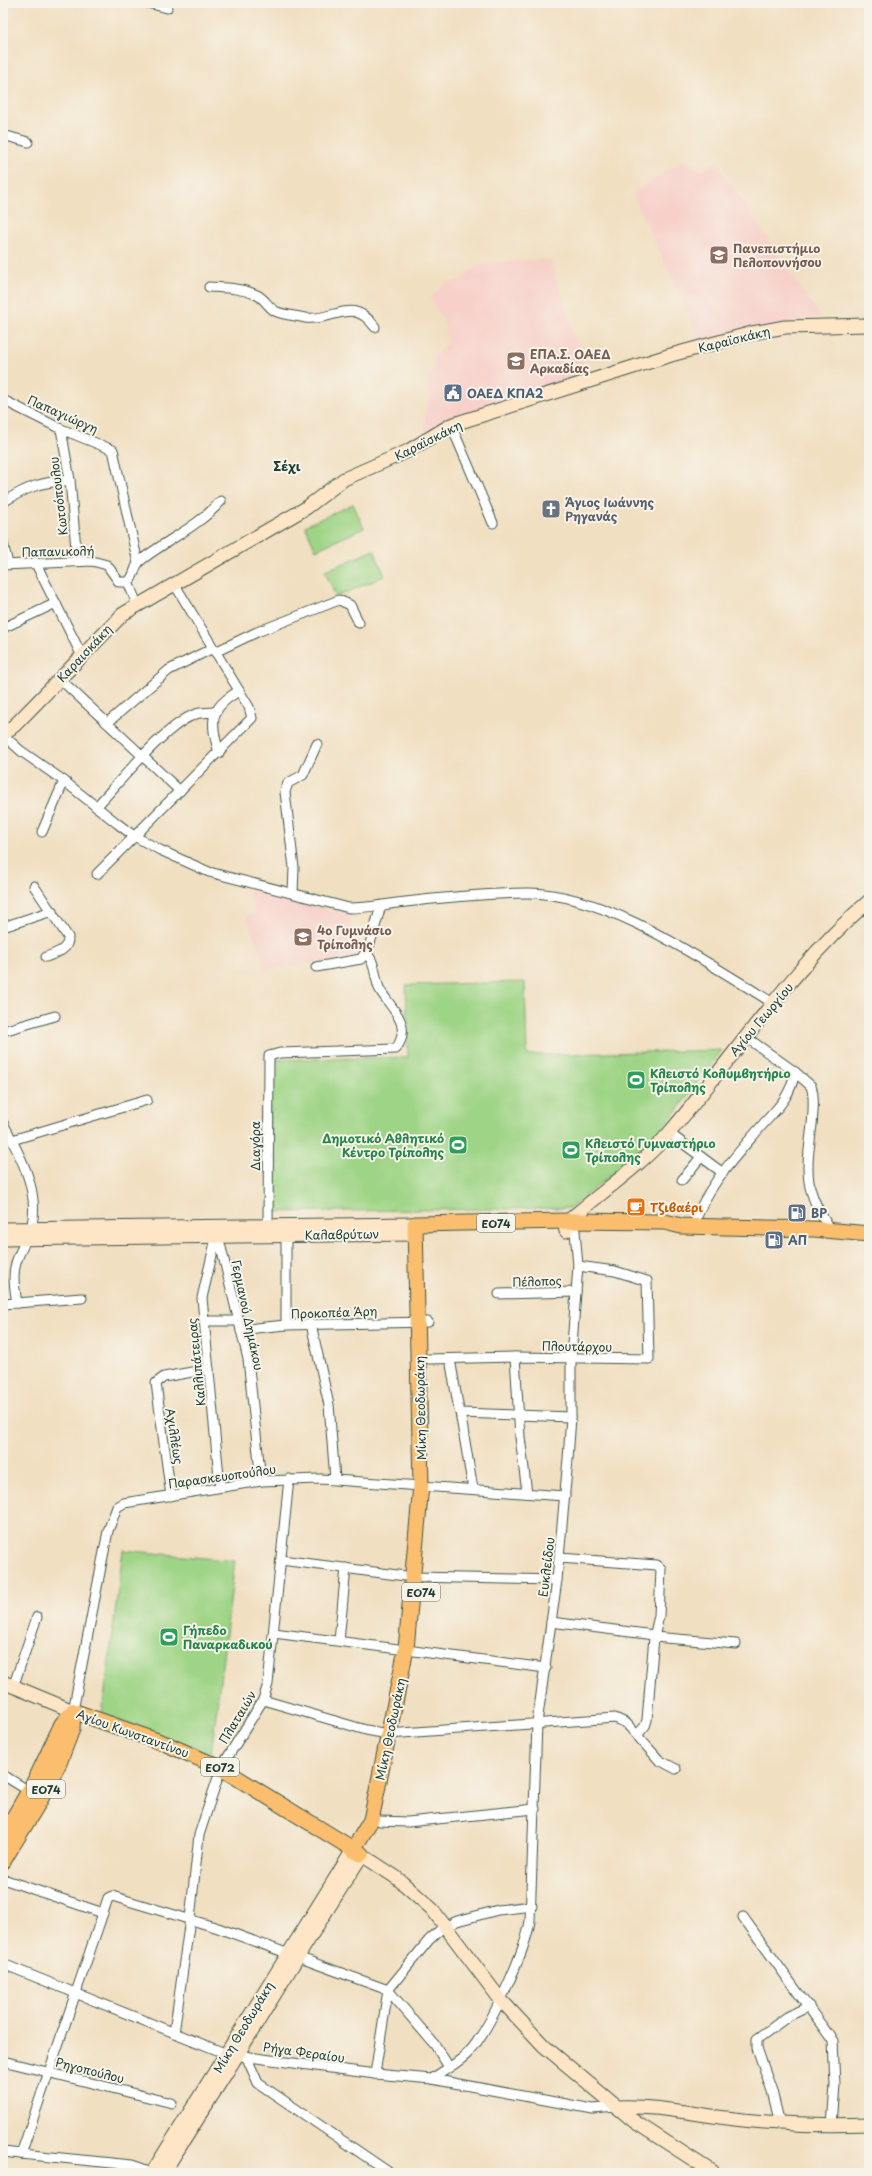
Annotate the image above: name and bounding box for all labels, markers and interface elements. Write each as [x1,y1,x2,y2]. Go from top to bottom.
place label: Πανεπιστήμιο Πελοποννήσου [733,239,822,271]
school or university icon: Πανεπιστήμιο Πελοποννήσου [708,244,730,266]
street label: Καραϊσκάκη [696,321,772,357]
place label: ΕΠΑ.Σ. ΟΑΕΔ Αρκαδίας [530,345,611,377]
school or university icon: ΕΠΑ.Σ. ΟΑΕΔ Αρκαδίας [505,350,527,372]
public building icon: ΟΑΕΔ ΚΠΑ2 [442,382,464,404]
place label: ΟΑΕΔ ΚΠΑ2 [467,384,544,402]
street label: Παπαγιώργη [25,390,101,438]
street label: Καραϊσκάκη [391,415,465,465]
street label: Κωτσόπουλου [44,455,72,536]
district label: Σέχι [273,456,301,475]
place label: Άγιος Ιωάννης Ρηγανάς [565,493,654,525]
church icon: Άγιος Ιωάννης Ρηγανάς [540,498,562,520]
street label: Παπανικολή [21,541,95,561]
street label: Καραισκάκη [52,620,116,686]
place label: 4ο Γυμνάσιο Τρίπολης [317,921,391,953]
school or university icon: 4ο Γυμνάσιο Τρίπολης [292,926,314,948]
street label: Αγίου Γεωργίου [725,978,797,1059]
place label: Κλειστό Κολυμβητήριο Τρίπολης [650,1064,791,1096]
sports icon: Κλειστό Κολυμβητήριο Τρίπολης [625,1069,647,1091]
street label: Διαγόρα [246,1121,264,1171]
place label: Δημοτικό Αθλητικό Κέντρο Τρίπολης [322,1129,444,1161]
sports icon: Δημοτικό Αθλητικό Κέντρο Τρίπολης [447,1134,469,1156]
place label: Κλειστό Γυμναστήριο Τρίπολης [585,1134,716,1166]
sports icon: Κλειστό Γυμναστήριο Τρίπολης [560,1139,582,1161]
cafe icon: Τζιβαέρι [625,1196,647,1218]
place label: Τζιβαέρι [650,1198,703,1216]
fuel station icon: BP [786,1202,808,1224]
place label: BP [811,1204,827,1222]
road number: ΕΟ74 [477,1214,515,1232]
street label: Καλαβρύτων [305,1224,379,1244]
fuel station icon: ΑΠ [763,1229,785,1251]
place label: ΑΠ [788,1231,807,1249]
street label: Γερμανού Δημάκου [227,1258,269,1372]
street label: Πέλοπος [512,1271,562,1291]
street label: Προκοπέα Άρη [290,1301,378,1323]
street label: Καλλιπάτειρας [182,1317,210,1407]
street label: Πλουτάρχου [542,1336,613,1356]
street label: Μίκη Θεοδωράκη [410,1356,430,1460]
street label: Αχιλλέως [162,1406,188,1466]
street label: Παρασκευοπούλου [167,1460,277,1492]
street label: Ευκλείδου [533,1536,559,1598]
road number: ΕΟ74 [402,1583,440,1601]
place label: Γήπεδο Παναρκαδικού [183,1621,273,1653]
sports icon: Γήπεδο Παναρκαδικού [158,1626,180,1648]
street label: Μίκη Θεοδωράκη [370,1676,410,1782]
street label: Πλαταιών [214,1687,260,1747]
street label: Αγίου Κωνσταντίνου [74,1704,192,1762]
road number: ΕΟ72 [201,1758,239,1776]
road number: ΕΟ74 [27,1780,65,1798]
street label: Μίκη Θεοδωράκη [208,1978,278,2076]
street label: Ρήγα Φεραίου [262,2037,346,2067]
street label: Ρηγοπούλου [54,2053,127,2087]

